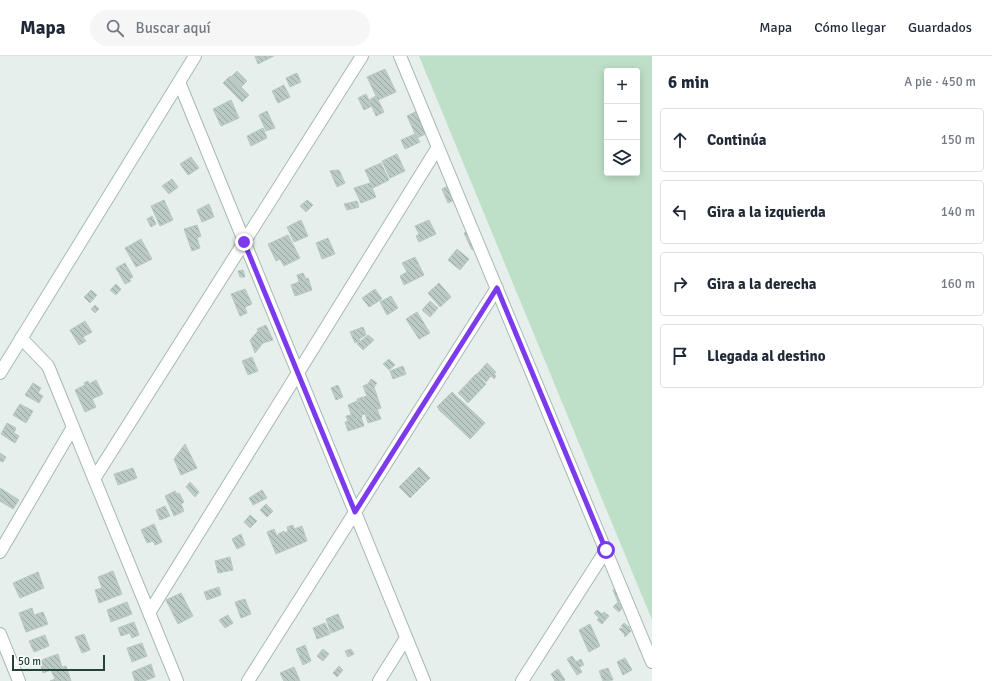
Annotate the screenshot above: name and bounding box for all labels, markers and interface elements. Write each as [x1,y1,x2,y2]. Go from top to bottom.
search box [90,10,370,46]
text: Mapa [20,16,66,40]
icon: search [104,17,126,39]
text: Buscar aquí [136,19,211,37]
text: Mapa [759,19,792,36]
text: Cómo llegar [814,19,886,36]
text: Guardados [908,19,972,36]
map controls [604,68,640,176]
button: + [604,68,640,104]
text: 6 min [668,72,709,93]
text: A pie · 450 m [904,74,976,90]
button: − [604,104,640,140]
icon: ahead [669,129,691,151]
text: Continúa [707,131,766,149]
text: 150 m [941,132,975,148]
button: layers [604,140,640,176]
icon: left [669,201,691,223]
text: Gira a la izquierda [707,203,826,221]
text: 140 m [941,204,975,220]
route end [235,233,253,251]
icon: right [669,273,691,295]
text: Gira a la derecha [707,275,817,293]
text: 160 m [941,276,975,292]
icon: arrive [669,345,691,367]
text: Llegada al destino [707,347,826,365]
route start [597,541,615,559]
scale bar [12,653,105,672]
text: 50 m [18,655,41,668]

